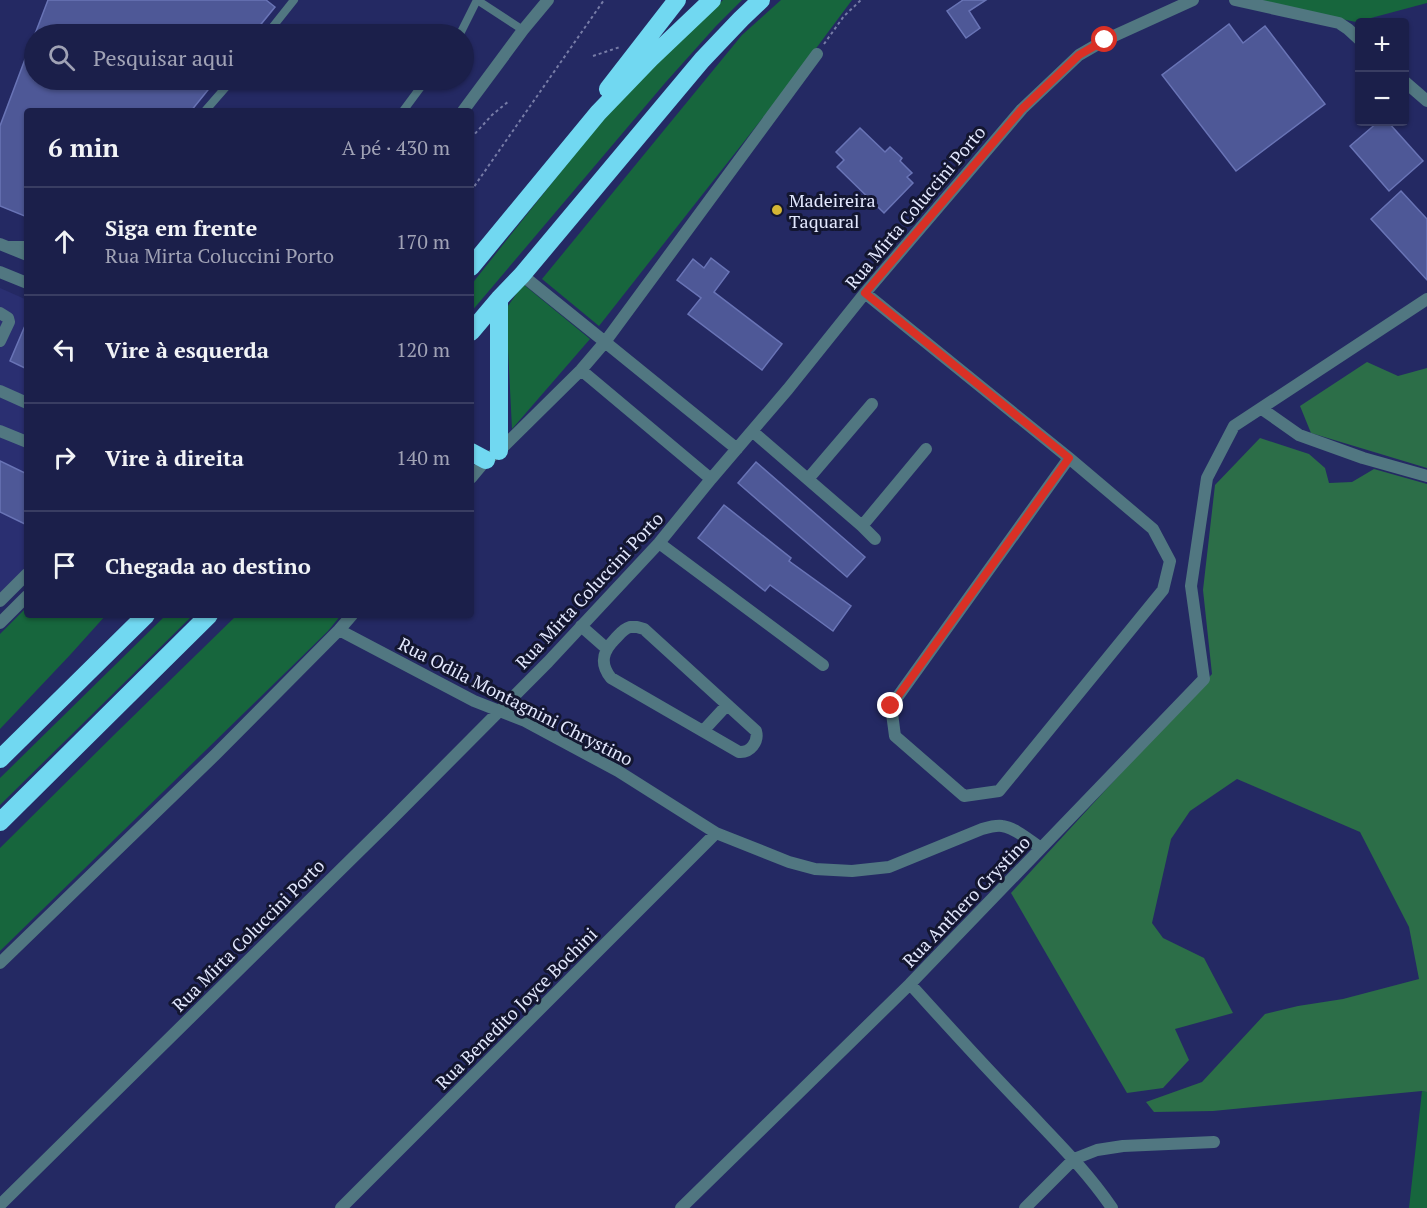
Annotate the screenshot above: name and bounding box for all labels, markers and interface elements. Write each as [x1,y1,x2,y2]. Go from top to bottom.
map controls [1355,18,1409,126]
button: + [1355,18,1409,72]
search box [24,24,474,90]
route start [1091,26,1117,52]
icon: search [45,41,78,74]
text: Pesquisar aqui [93,43,234,72]
button: − [1355,72,1409,126]
street label: Rua Mirta Coluccini Porto [840,120,991,294]
text: 6 min [48,130,119,164]
text: A pé · 430 m [342,134,450,161]
place label: Madeireira Taquaral [789,188,876,233]
marker: Madeireira Taquaral [770,203,784,217]
text: Siga em frente [105,213,257,242]
icon: ahead [48,225,81,258]
text: 170 m [396,228,450,255]
text: Rua Mirta Coluccini Porto [105,242,334,269]
icon: left [48,333,81,366]
text: Vire à esquerda [105,335,269,364]
text: 120 m [396,336,450,363]
icon: right [48,441,81,474]
text: Vire à direita [105,443,244,472]
text: 140 m [396,444,450,471]
street label: Rua Mirta Coluccini Porto [510,506,668,674]
icon: arrive [48,549,81,582]
text: Chegada ao destino [105,551,311,580]
street label: Rua Odila Montagnini Chrystino [395,631,637,771]
route end [877,692,903,718]
street label: Rua Anthero Crystino [897,830,1035,972]
street label: Rua Mirta Coluccini Porto [167,854,329,1016]
street label: Rua Benedito Joyce Bochini [430,922,602,1094]

